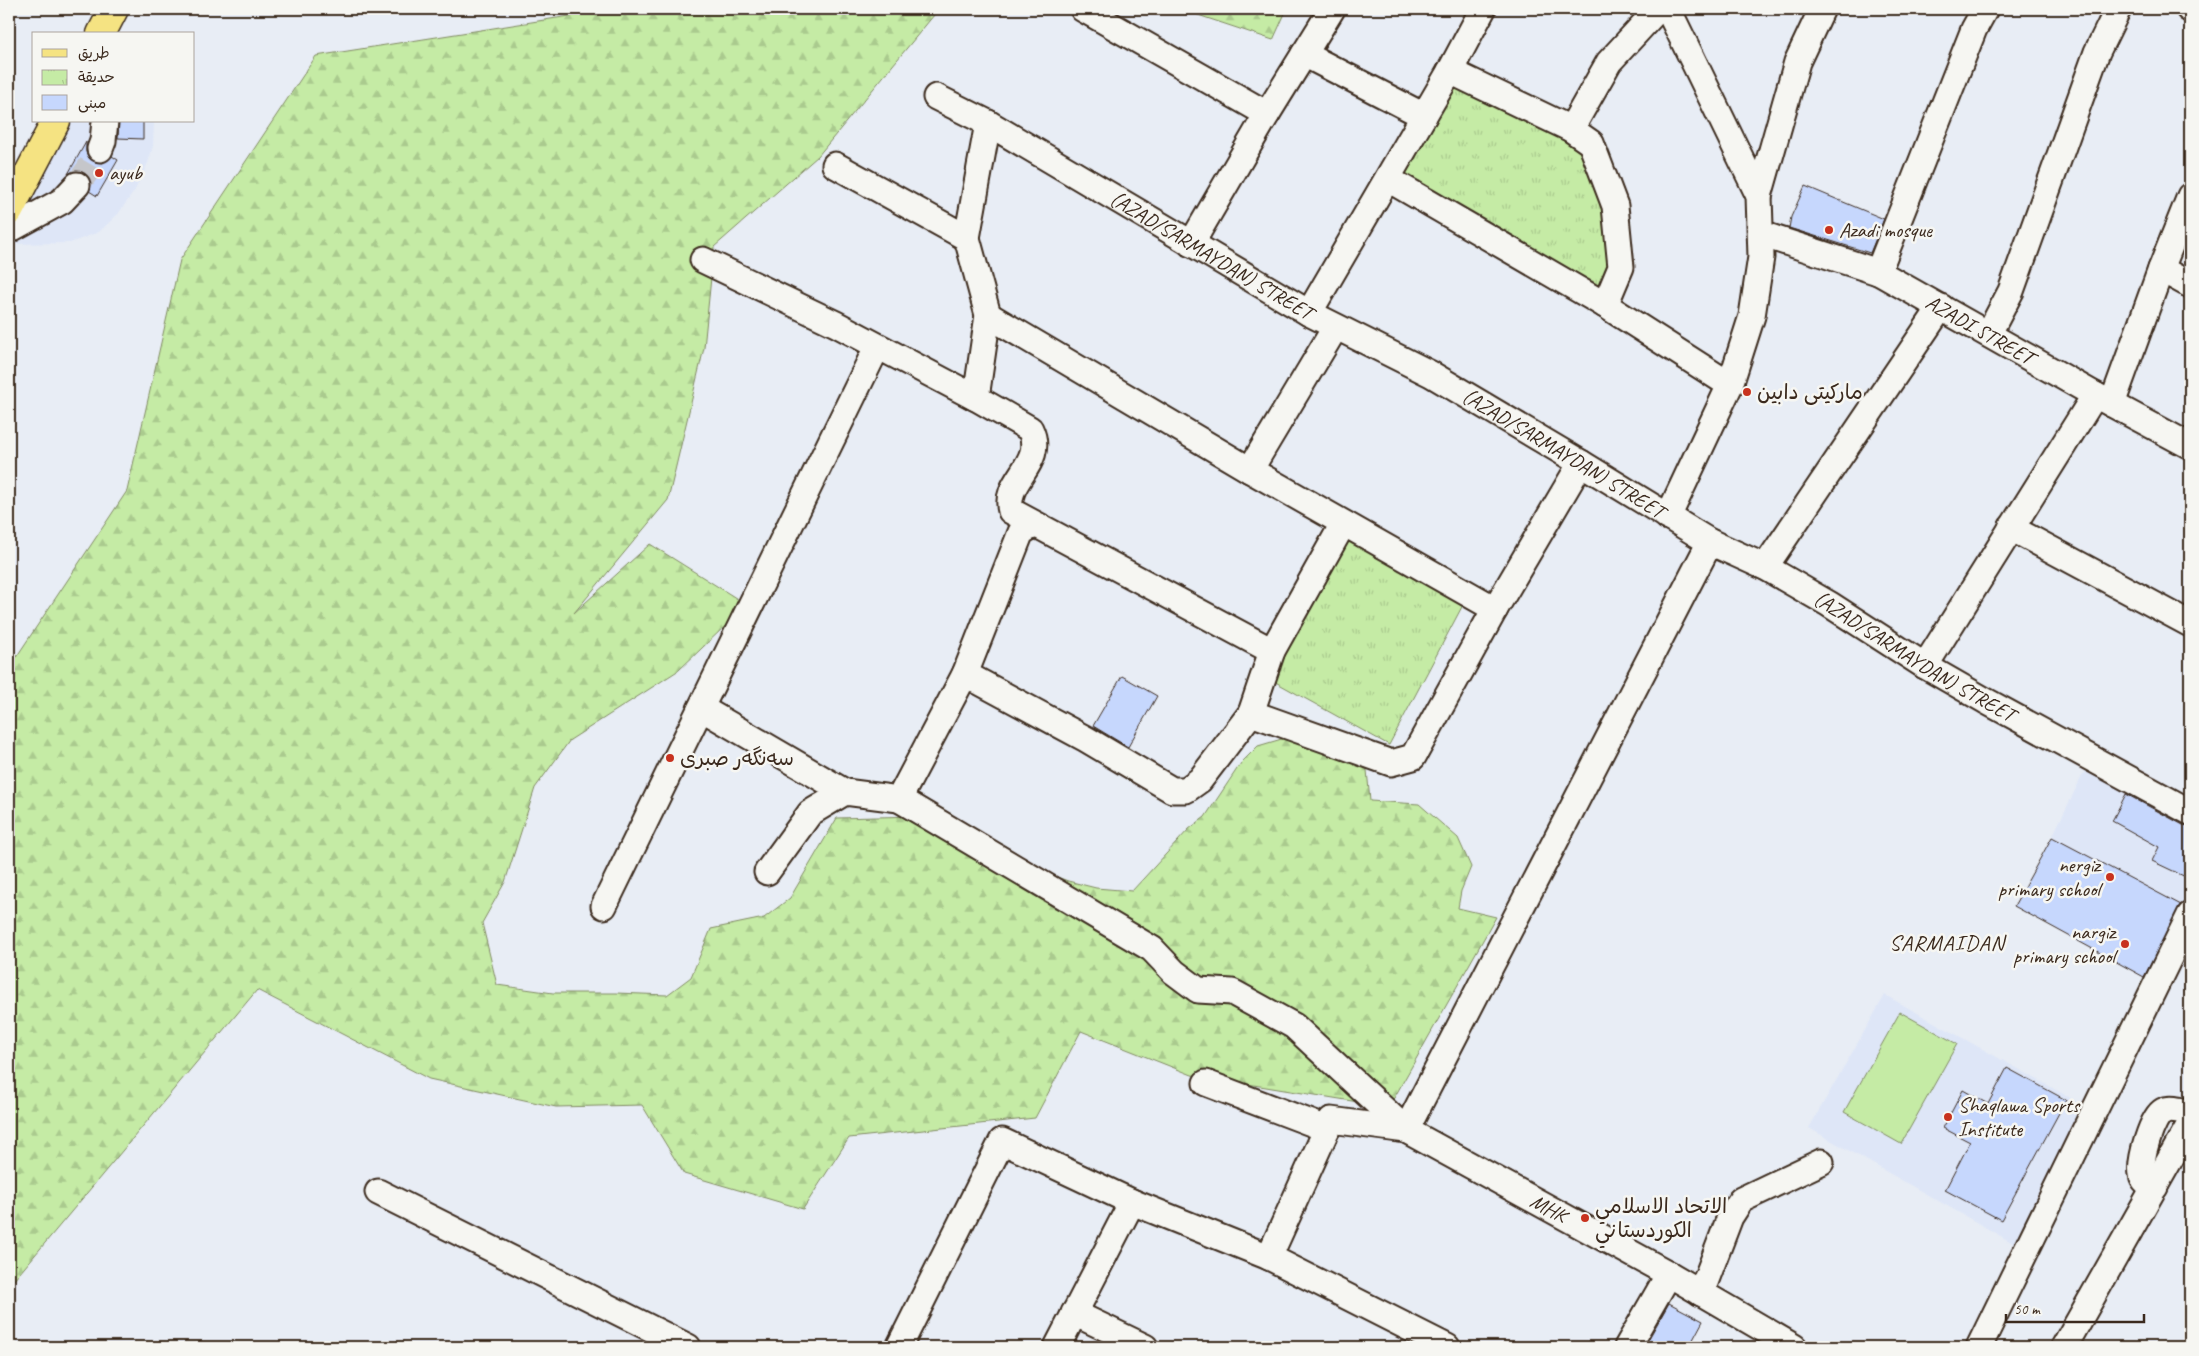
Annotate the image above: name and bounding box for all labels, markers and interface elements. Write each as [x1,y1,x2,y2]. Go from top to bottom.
legend [32,32,195,122]
text: طريق [78,44,110,63]
text: حديقة [78,68,115,87]
text: مبنى [78,94,106,113]
place label: ayub [109,160,144,186]
marker: ayub [93,167,105,179]
street label: (AZAD/SARMAYDAN) STREET [1106,185,1321,328]
place label: Azadi mosque [1839,217,1933,243]
marker: Azadi mosque [1823,224,1835,236]
street label: AZADI STREET [1921,289,2043,373]
place label: ماركيتى دابين [1757,379,1863,405]
street label: (AZAD/SARMAYDAN) STREET [1458,383,1673,526]
marker: ماركيتى دابين [1741,386,1753,398]
street label: (AZAD/SARMAYDAN) STREET [1809,585,2024,730]
place label: سەنگەر صبری [680,745,794,771]
marker: سەنگەر صبری [664,752,676,764]
place label: nergiz primary school [1998,852,2103,902]
marker: nergiz primary school [2104,871,2116,883]
place label: nargiz primary school [2013,919,2118,969]
district label: SARMAIDAN [1889,929,2008,957]
marker: nargiz primary school [2119,938,2131,950]
place label: Shaqlawa Sports Institute [1958,1092,2081,1142]
marker: Shaqlawa Sports Institute [1942,1111,1954,1123]
street label: MHK [1526,1188,1574,1230]
place label: الاتحاد الاسلامي الكوردستاني [1595,1193,1727,1249]
marker: الاتحاد الاسلامي الكوردستاني [1579,1212,1591,1224]
scale bar [2006,1291,2144,1323]
text: 50 m [2014,1300,2041,1319]

